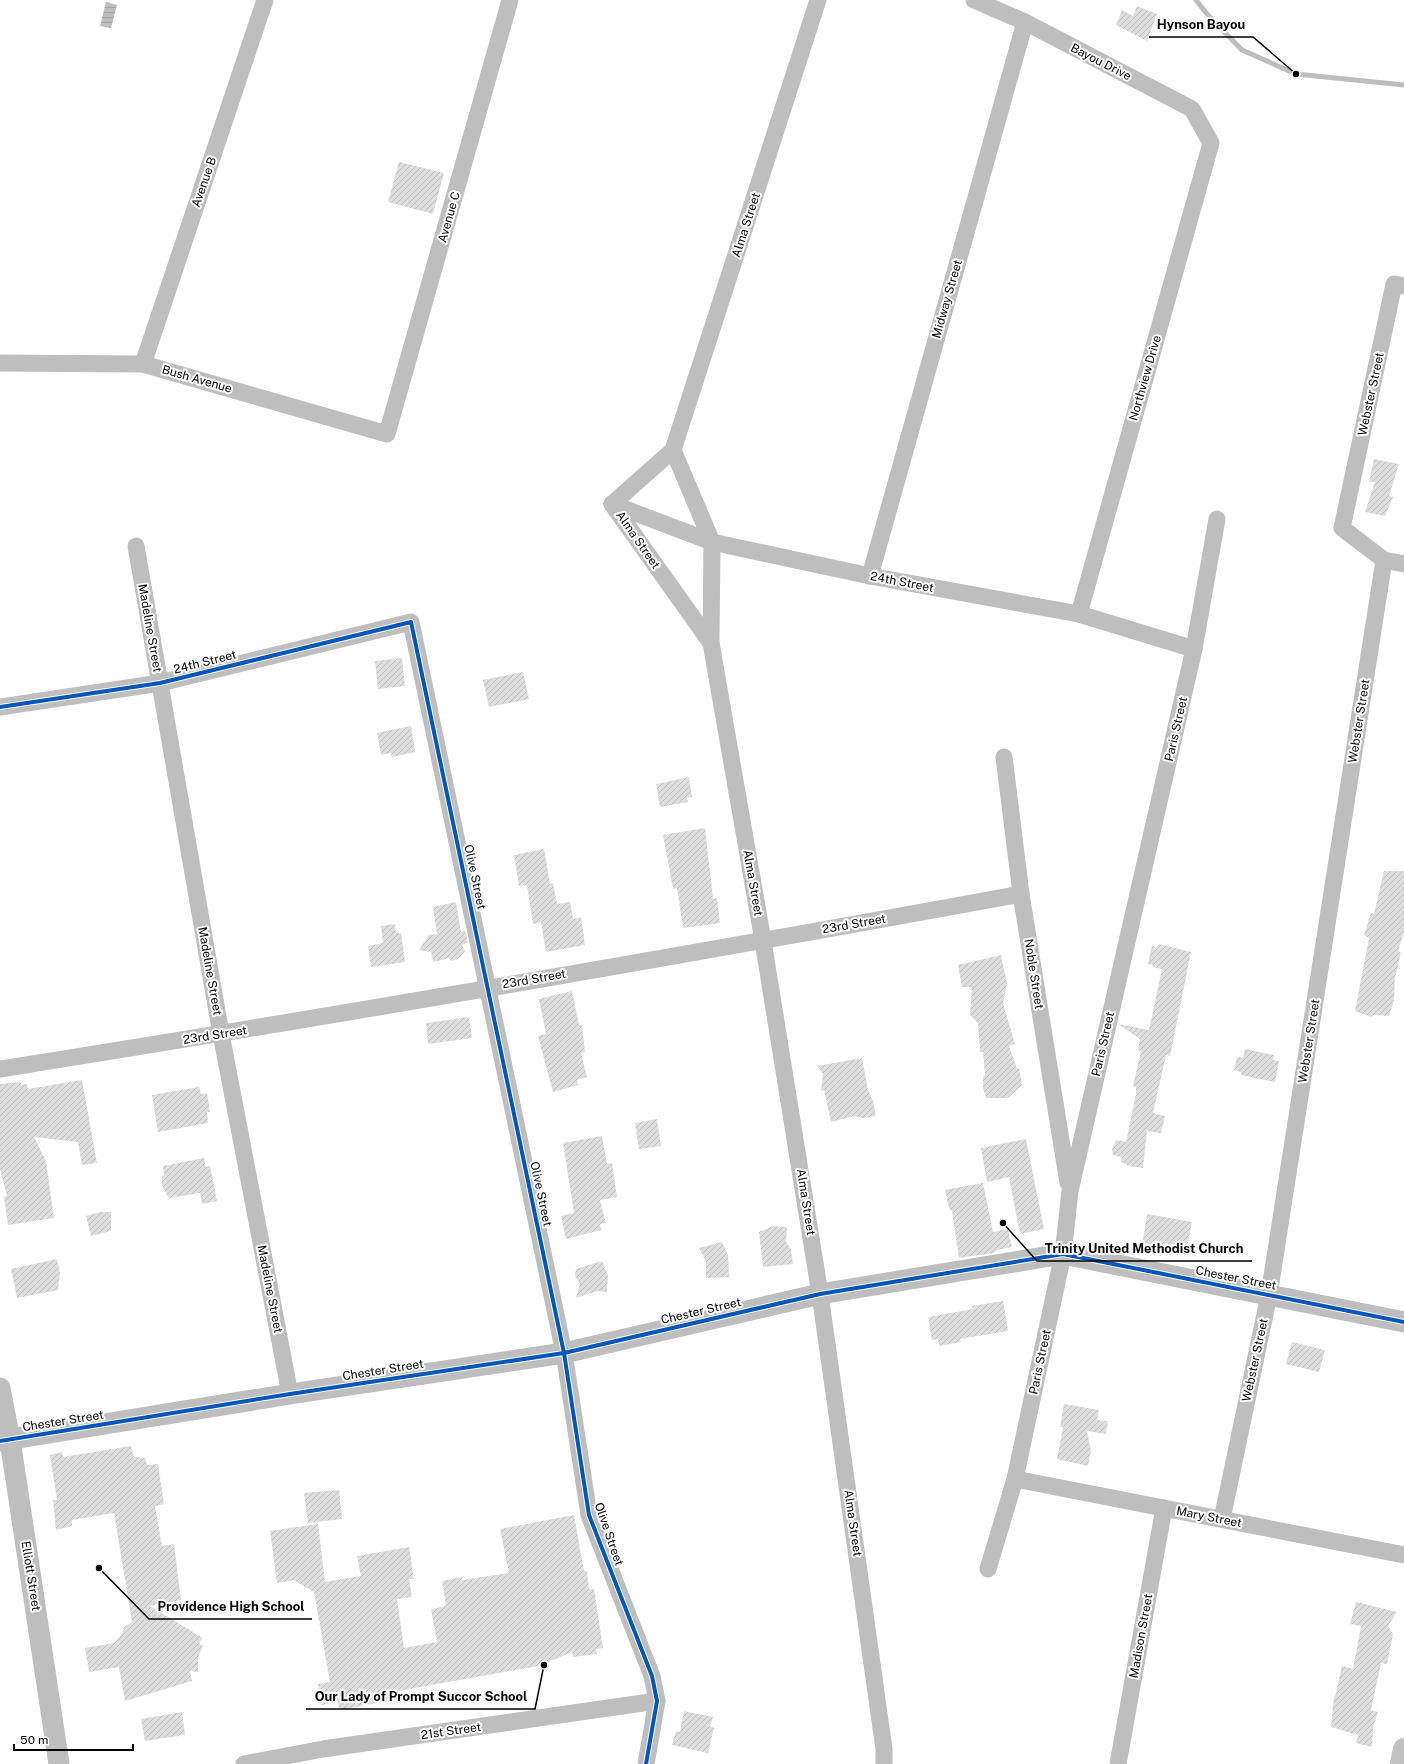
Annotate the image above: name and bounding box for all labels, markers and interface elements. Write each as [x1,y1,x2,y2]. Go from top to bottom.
callout: Hynson Bayou [1149,12,1253,37]
text: Hynson Bayou [1157,17,1245,32]
street label: Bayou Drive [1068,41,1134,83]
street label: Avenue B [189,155,219,209]
street label: Avenue C [435,190,463,244]
street label: Alma Street [729,191,763,259]
street label: Midway Street [929,258,965,340]
street label: Northview Drive [1126,333,1164,422]
street label: Webster Street [1355,351,1387,437]
street label: Bush Avenue [160,362,234,396]
street label: Alma Street [613,509,663,572]
street label: 24th Street [869,569,935,595]
street label: Madeline Street [135,583,165,674]
street label: 24th Street [172,647,238,677]
street label: Webster Street [1345,678,1373,764]
street label: Paris Street [1162,695,1190,763]
street label: Olive Street [461,843,489,911]
street label: Alma Street [740,849,766,918]
street label: 23rd Street [821,911,887,936]
street label: Madeline Street [195,926,225,1017]
street label: Noble Street [1022,938,1047,1010]
street label: 23rd Street [501,966,567,991]
street label: Webster Street [1295,998,1323,1084]
street label: Paris Street [1089,1010,1117,1078]
street label: 23rd Street [182,1023,248,1047]
street label: Olive Street [527,1160,555,1228]
street label: Alma Street [794,1168,818,1237]
callout: Trinity United Methodist Church [1037,1236,1252,1261]
text: Trinity United Methodist Church [1045,1241,1243,1256]
street label: Madeline Street [255,1244,285,1335]
street label: Chester Street [1194,1263,1278,1293]
street label: Chester Street [660,1295,743,1327]
street label: Webster Street [1239,1317,1271,1403]
street label: Paris Street [1026,1328,1054,1396]
street label: Chester Street [341,1357,425,1383]
street label: Chester Street [21,1408,105,1434]
street label: Alma Street [841,1489,865,1558]
street label: Olive Street [592,1501,626,1568]
street label: Mary Street [1175,1504,1243,1530]
street label: Elliott Street [19,1540,43,1612]
street label: Madison Street [1127,1593,1155,1679]
callout: Providence High School [149,1594,312,1619]
text: Providence High School [157,1599,305,1614]
callout: Our Lady of Prompt Succor School [306,1684,535,1709]
text: Our Lady of Prompt Succor School [315,1689,527,1704]
street label: 21st Street [420,1720,482,1742]
scale bar [14,1726,133,1752]
text: 50 m [20,1733,48,1747]

